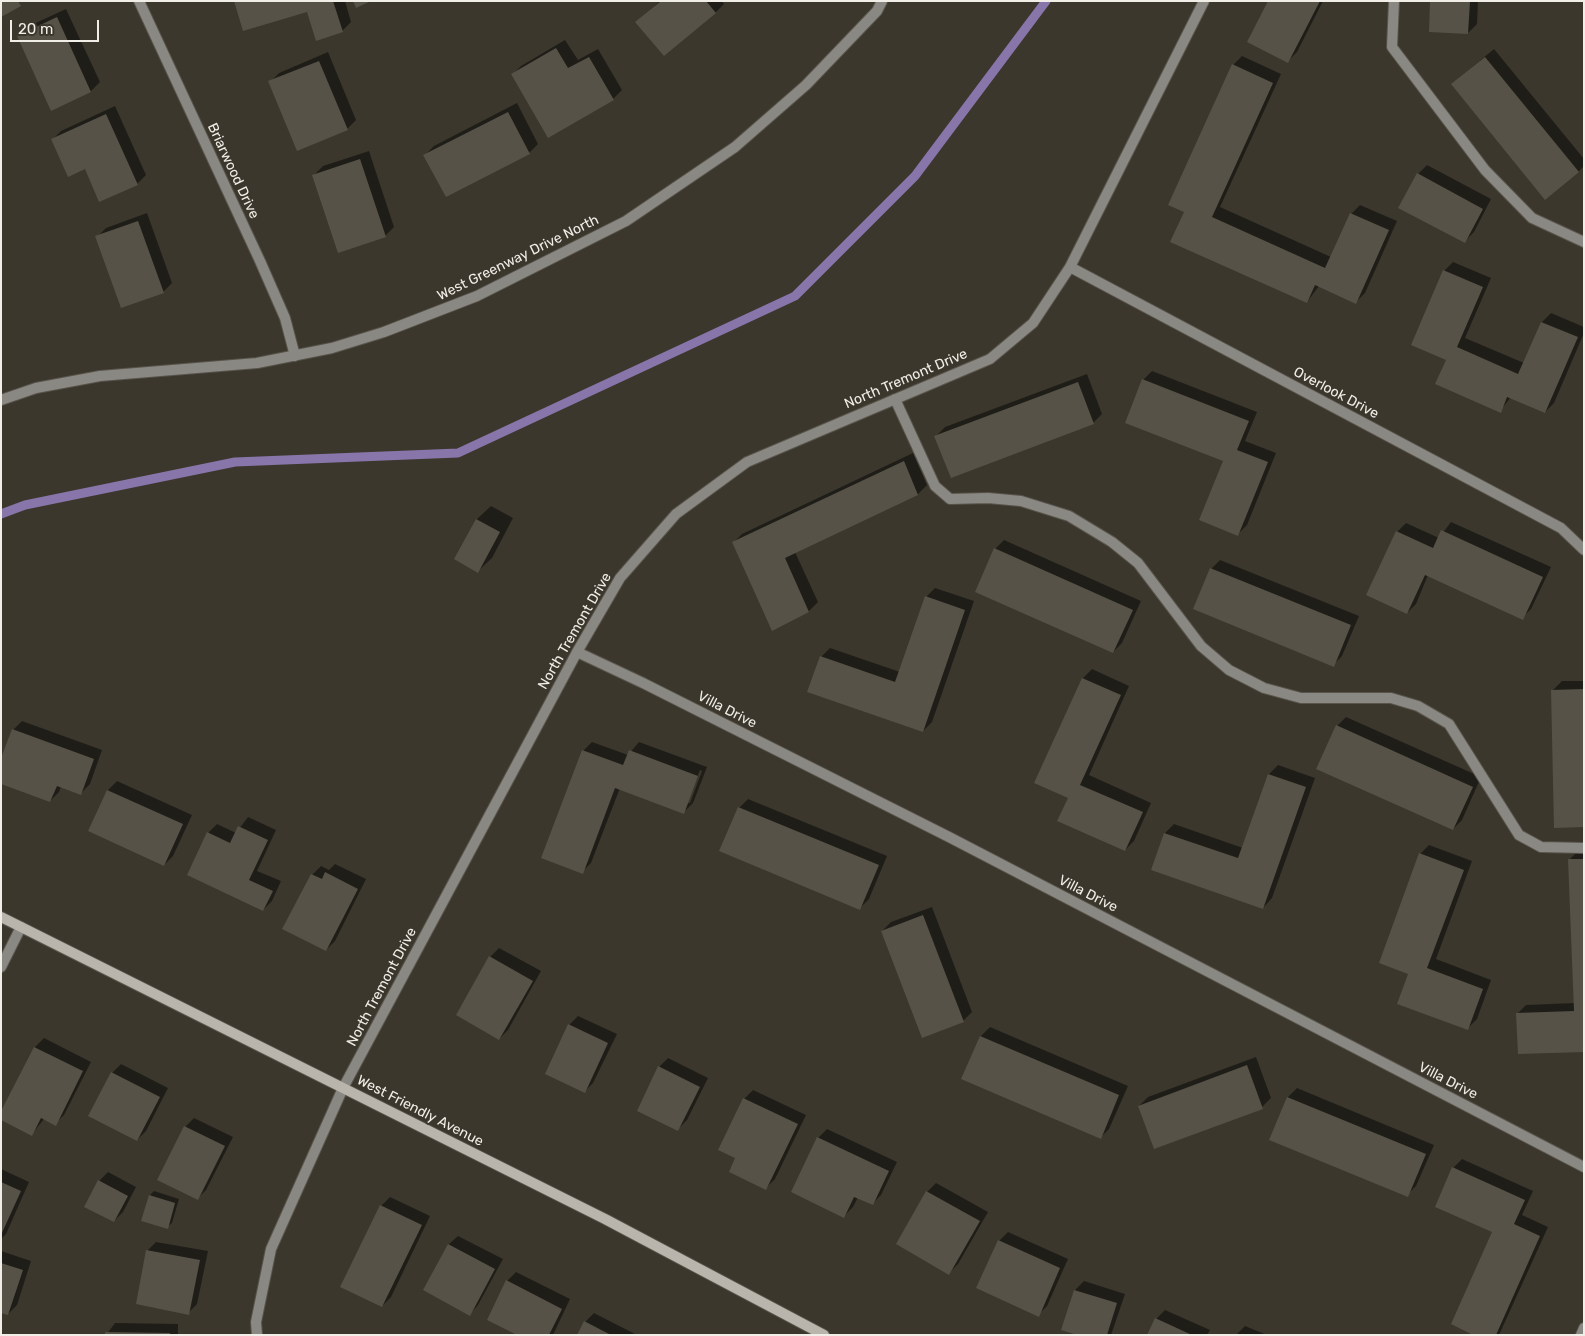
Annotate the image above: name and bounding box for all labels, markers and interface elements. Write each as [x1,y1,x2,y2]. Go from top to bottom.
scale bar [12,10,101,42]
text: 20 m [18,20,53,38]
street label: Briarwood Drive [203,120,263,222]
street label: West Greenway Drive North [435,212,601,304]
street label: North Tremont Drive [842,345,970,413]
street label: Overlook Drive [1291,364,1381,422]
street label: North Tremont Drive [535,570,615,692]
street label: Villa Drive [695,688,759,732]
street label: Villa Drive [1056,872,1120,916]
street label: North Tremont Drive [344,925,420,1049]
street label: Villa Drive [1416,1059,1480,1103]
street label: West Friendly Avenue [354,1072,486,1150]

